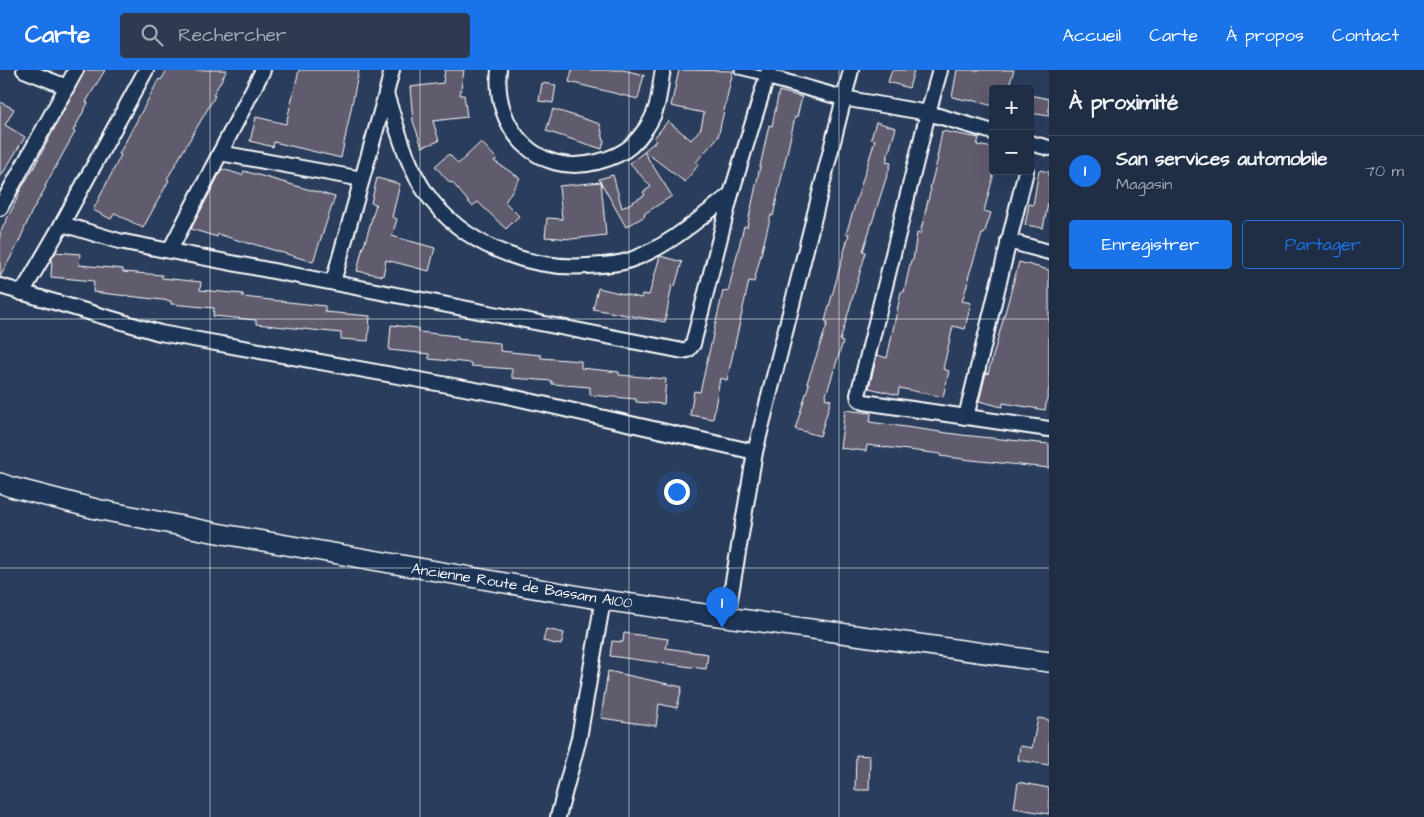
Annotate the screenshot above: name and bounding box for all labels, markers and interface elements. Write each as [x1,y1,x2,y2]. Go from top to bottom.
search box [120,13,470,58]
text: Carte [25,18,90,52]
icon: search [138,21,166,49]
text: Rechercher [178,22,286,49]
text: Accueil [1062,23,1121,48]
text: Carte [1149,23,1198,48]
text: À propos [1226,23,1304,48]
text: Contact [1332,23,1399,48]
map controls [989,85,1034,175]
button: + [989,85,1034,130]
text: À proximité [1069,88,1178,117]
button: − [989,130,1034,175]
text: San services automobile [1116,146,1327,173]
text: 1 [1084,160,1086,182]
text: 70 m [1365,160,1404,182]
text: Magasin [1116,173,1172,195]
button: Enregistrer [1069,220,1232,269]
button: Partager [1242,220,1404,269]
your location [664,479,690,505]
street label: Ancienne Route de Bassam A100 [410,558,635,614]
pin: 1 [706,587,738,628]

